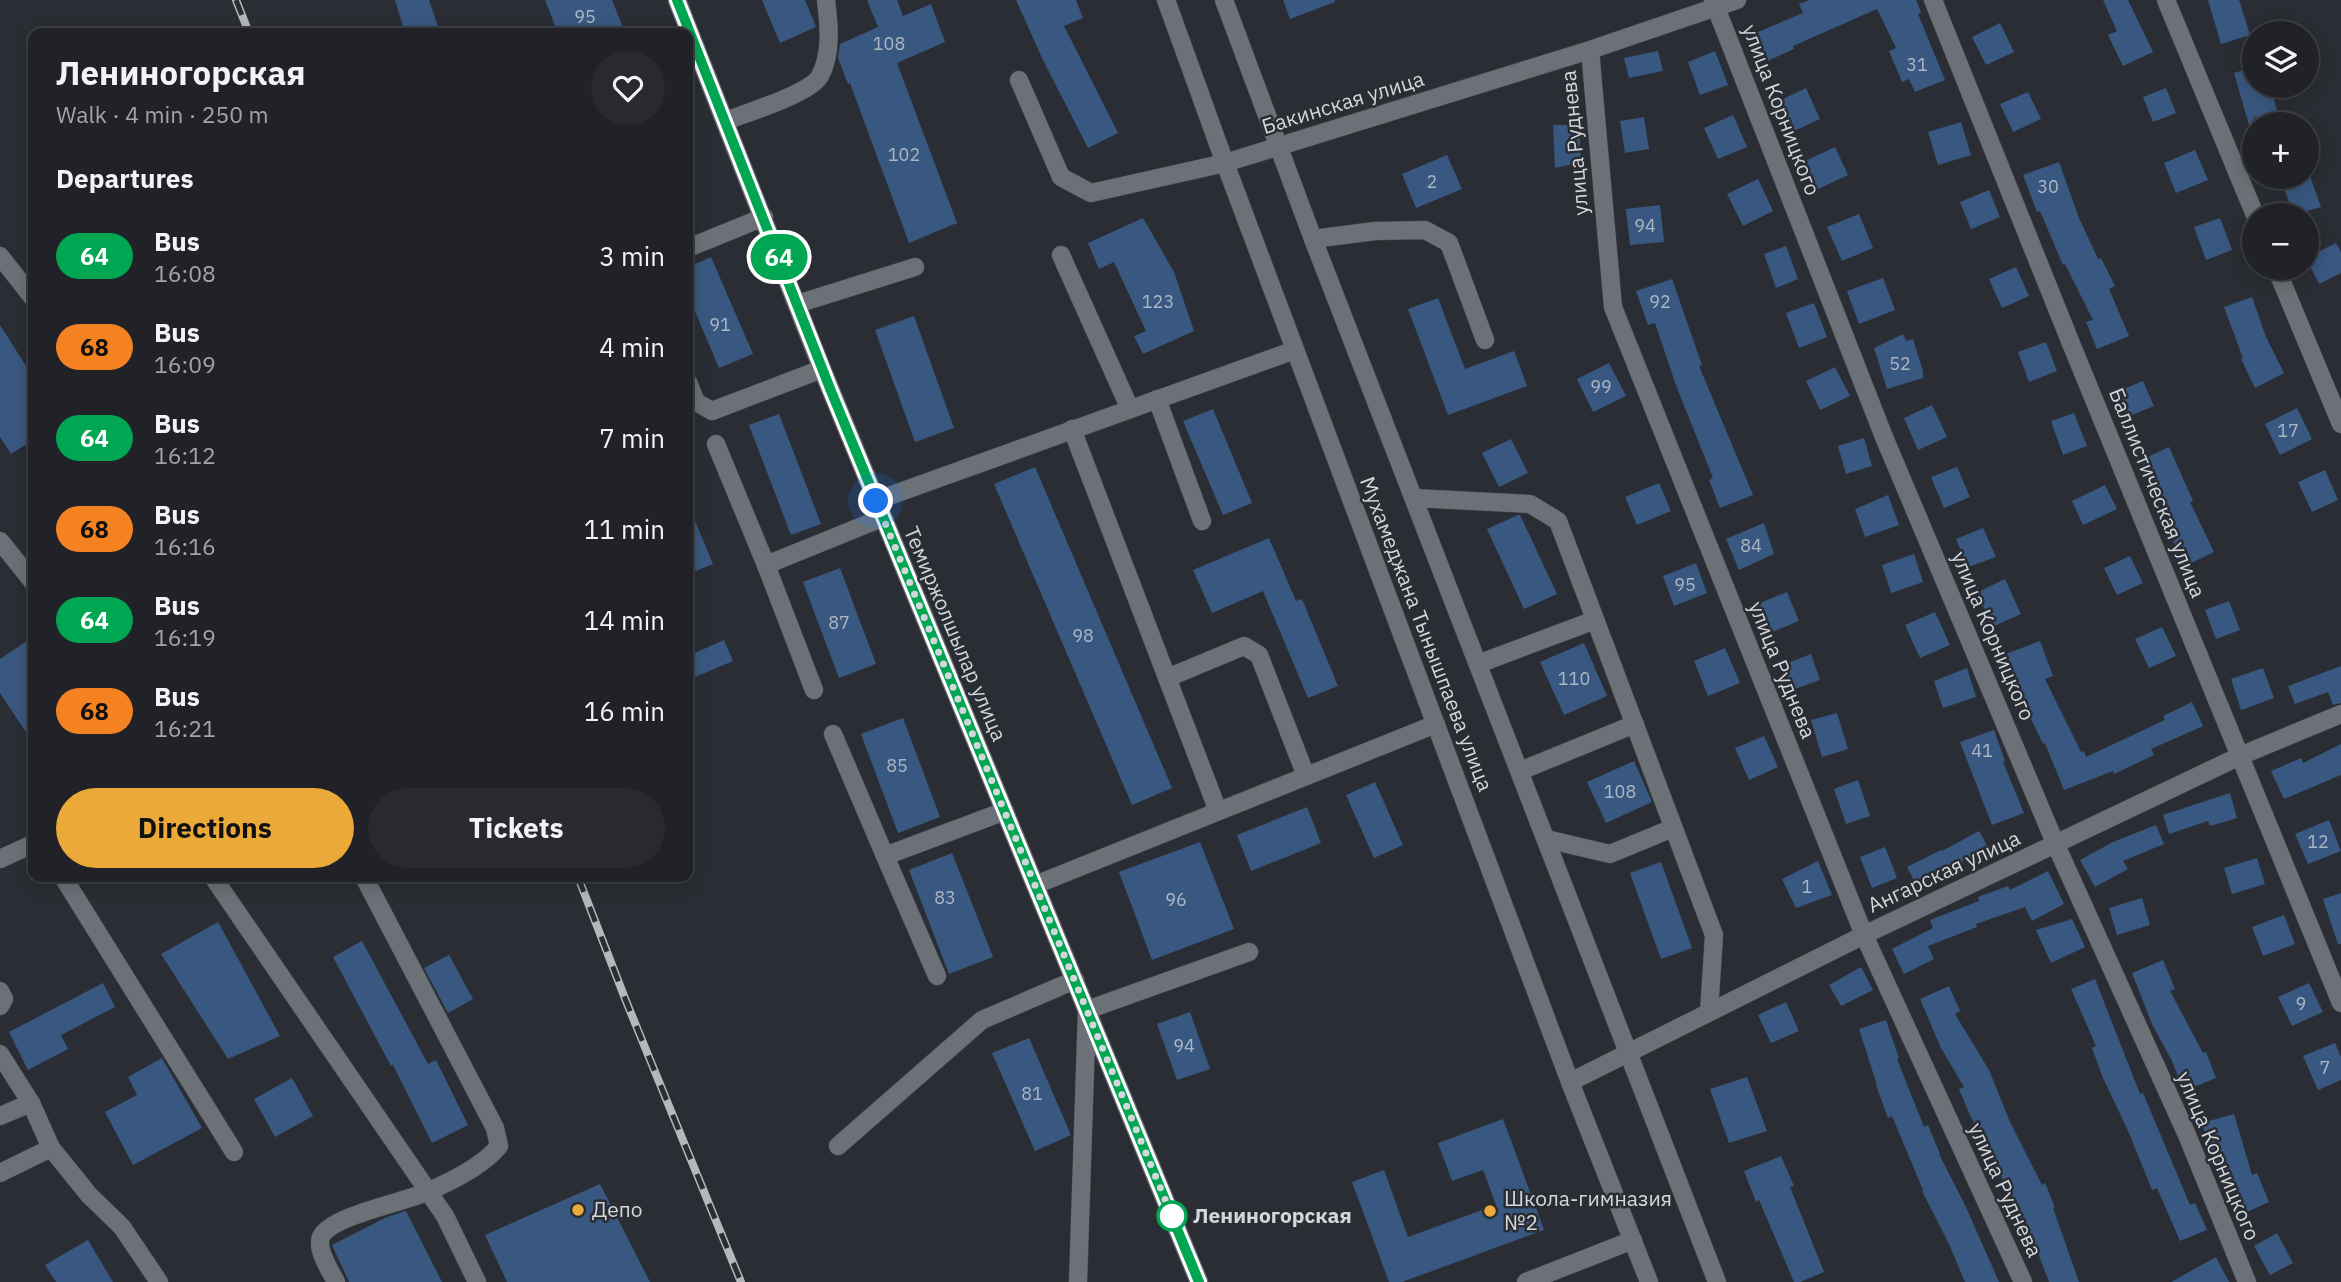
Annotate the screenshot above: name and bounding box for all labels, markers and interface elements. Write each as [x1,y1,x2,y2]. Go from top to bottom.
house number: 95 [574,5,596,28]
street label: улица Корницкого [1736,20,1827,199]
map controls [2242,21,2319,280]
button: layers [2242,21,2319,98]
house number: 108 [873,32,905,55]
text: Лениногорская [56,51,306,94]
button: heart [591,51,665,125]
house number: 31 [1906,53,1928,76]
street label: Бакинская улица [1258,64,1427,140]
street label: улица Руднева [1554,69,1594,217]
text: Walk · 4 min · 250 m [56,99,269,129]
button: + [2242,112,2319,189]
house number: 102 [888,143,920,166]
text: Departures [56,161,194,195]
house number: 2 [1427,170,1437,193]
house number: 30 [2037,175,2059,198]
button: − [2242,203,2319,280]
house number: 94 [1634,214,1656,237]
text: Bus [154,224,200,258]
line badge: 64 [748,234,810,280]
text: 3 min [599,239,665,273]
text: 64 [80,240,109,272]
text: 64 [765,241,793,273]
text: 16:08 [154,258,216,288]
house number: 123 [1142,290,1174,313]
house number: 92 [1649,290,1671,313]
house number: 91 [709,313,731,336]
text: Bus [154,315,200,349]
text: 4 min [599,330,665,364]
text: 68 [80,331,109,363]
text: 16:09 [154,349,216,379]
house number: 52 [1889,352,1911,375]
house number: 99 [1590,375,1612,398]
street label: Баллистическая улица [2103,384,2213,602]
text: Bus [154,406,200,440]
house number: 17 [2277,419,2299,442]
text: 7 min [599,421,665,455]
text: 64 [80,422,109,454]
text: 16:12 [154,440,216,470]
street label: Мухамеджана Тынышпаева улица [1354,472,1500,795]
your location [858,483,893,518]
text: Bus [154,497,200,531]
text: 11 min [584,512,665,546]
text: 68 [80,513,109,545]
street label: Темиржолшылар улица [898,522,1014,745]
text: 16:16 [154,531,216,561]
house number: 84 [1740,534,1762,557]
street label: улица Корницкого [1946,547,2042,724]
house number: 95 [1674,573,1696,596]
text: Bus [154,588,200,622]
street label: улица Руднева [1743,597,1823,742]
text: 14 min [584,603,665,637]
text: 64 [80,604,109,636]
house number: 87 [828,611,850,634]
text: 16:19 [154,622,216,652]
house number: 98 [1072,624,1094,647]
house number: 110 [1558,667,1590,690]
text: Bus [154,679,200,713]
text: 16 min [584,694,665,728]
text: 68 [80,695,109,727]
text: 16:21 [154,713,216,743]
house number: 41 [1971,739,1993,762]
house number: 85 [886,754,908,777]
house number: 108 [1604,780,1636,803]
button: Directions [56,788,354,868]
button: Tickets [368,788,665,868]
street label: Ангарская улица [1863,823,2024,919]
house number: 12 [2307,830,2329,853]
house number: 1 [1802,875,1812,898]
house number: 83 [934,886,956,909]
house number: 96 [1165,888,1187,911]
house number: 9 [2296,992,2306,1015]
house number: 94 [1173,1034,1195,1057]
house number: 7 [2320,1056,2330,1079]
street label: улица Корницкого [2171,1067,2267,1244]
house number: 81 [1021,1082,1043,1105]
street label: улица Руднева [1962,1118,2049,1261]
place label: Школа-гимназия №2 [1504,1184,1672,1236]
place label: Депо [592,1195,642,1223]
marker: Лениногорская [1157,1201,1187,1231]
place label: Лениногорская [1193,1201,1352,1229]
marker: Депо [570,1202,586,1218]
marker: Школа-гимназия №2 [1482,1203,1498,1219]

